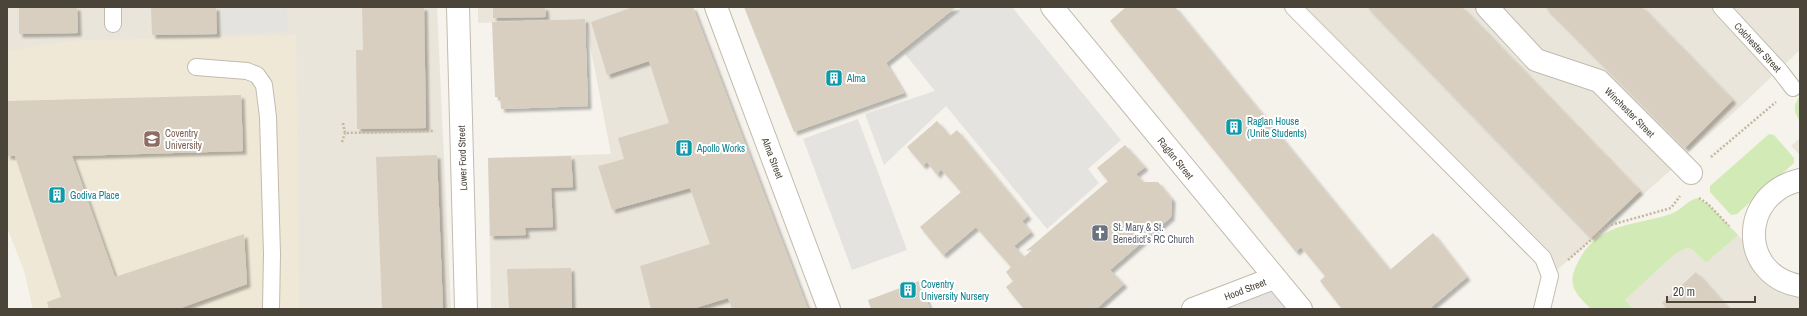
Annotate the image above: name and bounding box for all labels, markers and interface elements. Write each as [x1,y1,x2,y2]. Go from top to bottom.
street label: Colchester Street [1731,20,1784,75]
building icon: Alma [824,68,844,88]
place label: Alma [846,72,866,85]
street label: Winchester Street [1602,85,1658,141]
place label: Raglan House (Unite Students) [1247,115,1307,140]
building icon: Raglan House (Unite Students) [1224,117,1244,137]
street label: Lower Ford Street [455,124,470,191]
place label: Coventry University [165,127,203,152]
school or university icon: Coventry University [142,129,162,149]
street label: Alma Street [758,135,787,181]
street label: Raglan Street [1155,135,1197,182]
building icon: Apollo Works [674,138,694,158]
place label: Apollo Works [696,142,745,155]
building icon: Godiva Place [47,185,67,205]
place label: Godiva Place [70,189,120,202]
place label: St. Mary & St. Benedict’s RC Church [1113,221,1194,246]
church icon: St. Mary & St. Benedict’s RC Church [1090,223,1110,243]
street label: Hood Street [1222,275,1269,303]
place label: Coventry University Nursery [921,278,990,303]
scale bar [1667,278,1755,304]
building icon: Coventry University Nursery [898,280,918,300]
text: 20 m [1673,284,1695,300]

